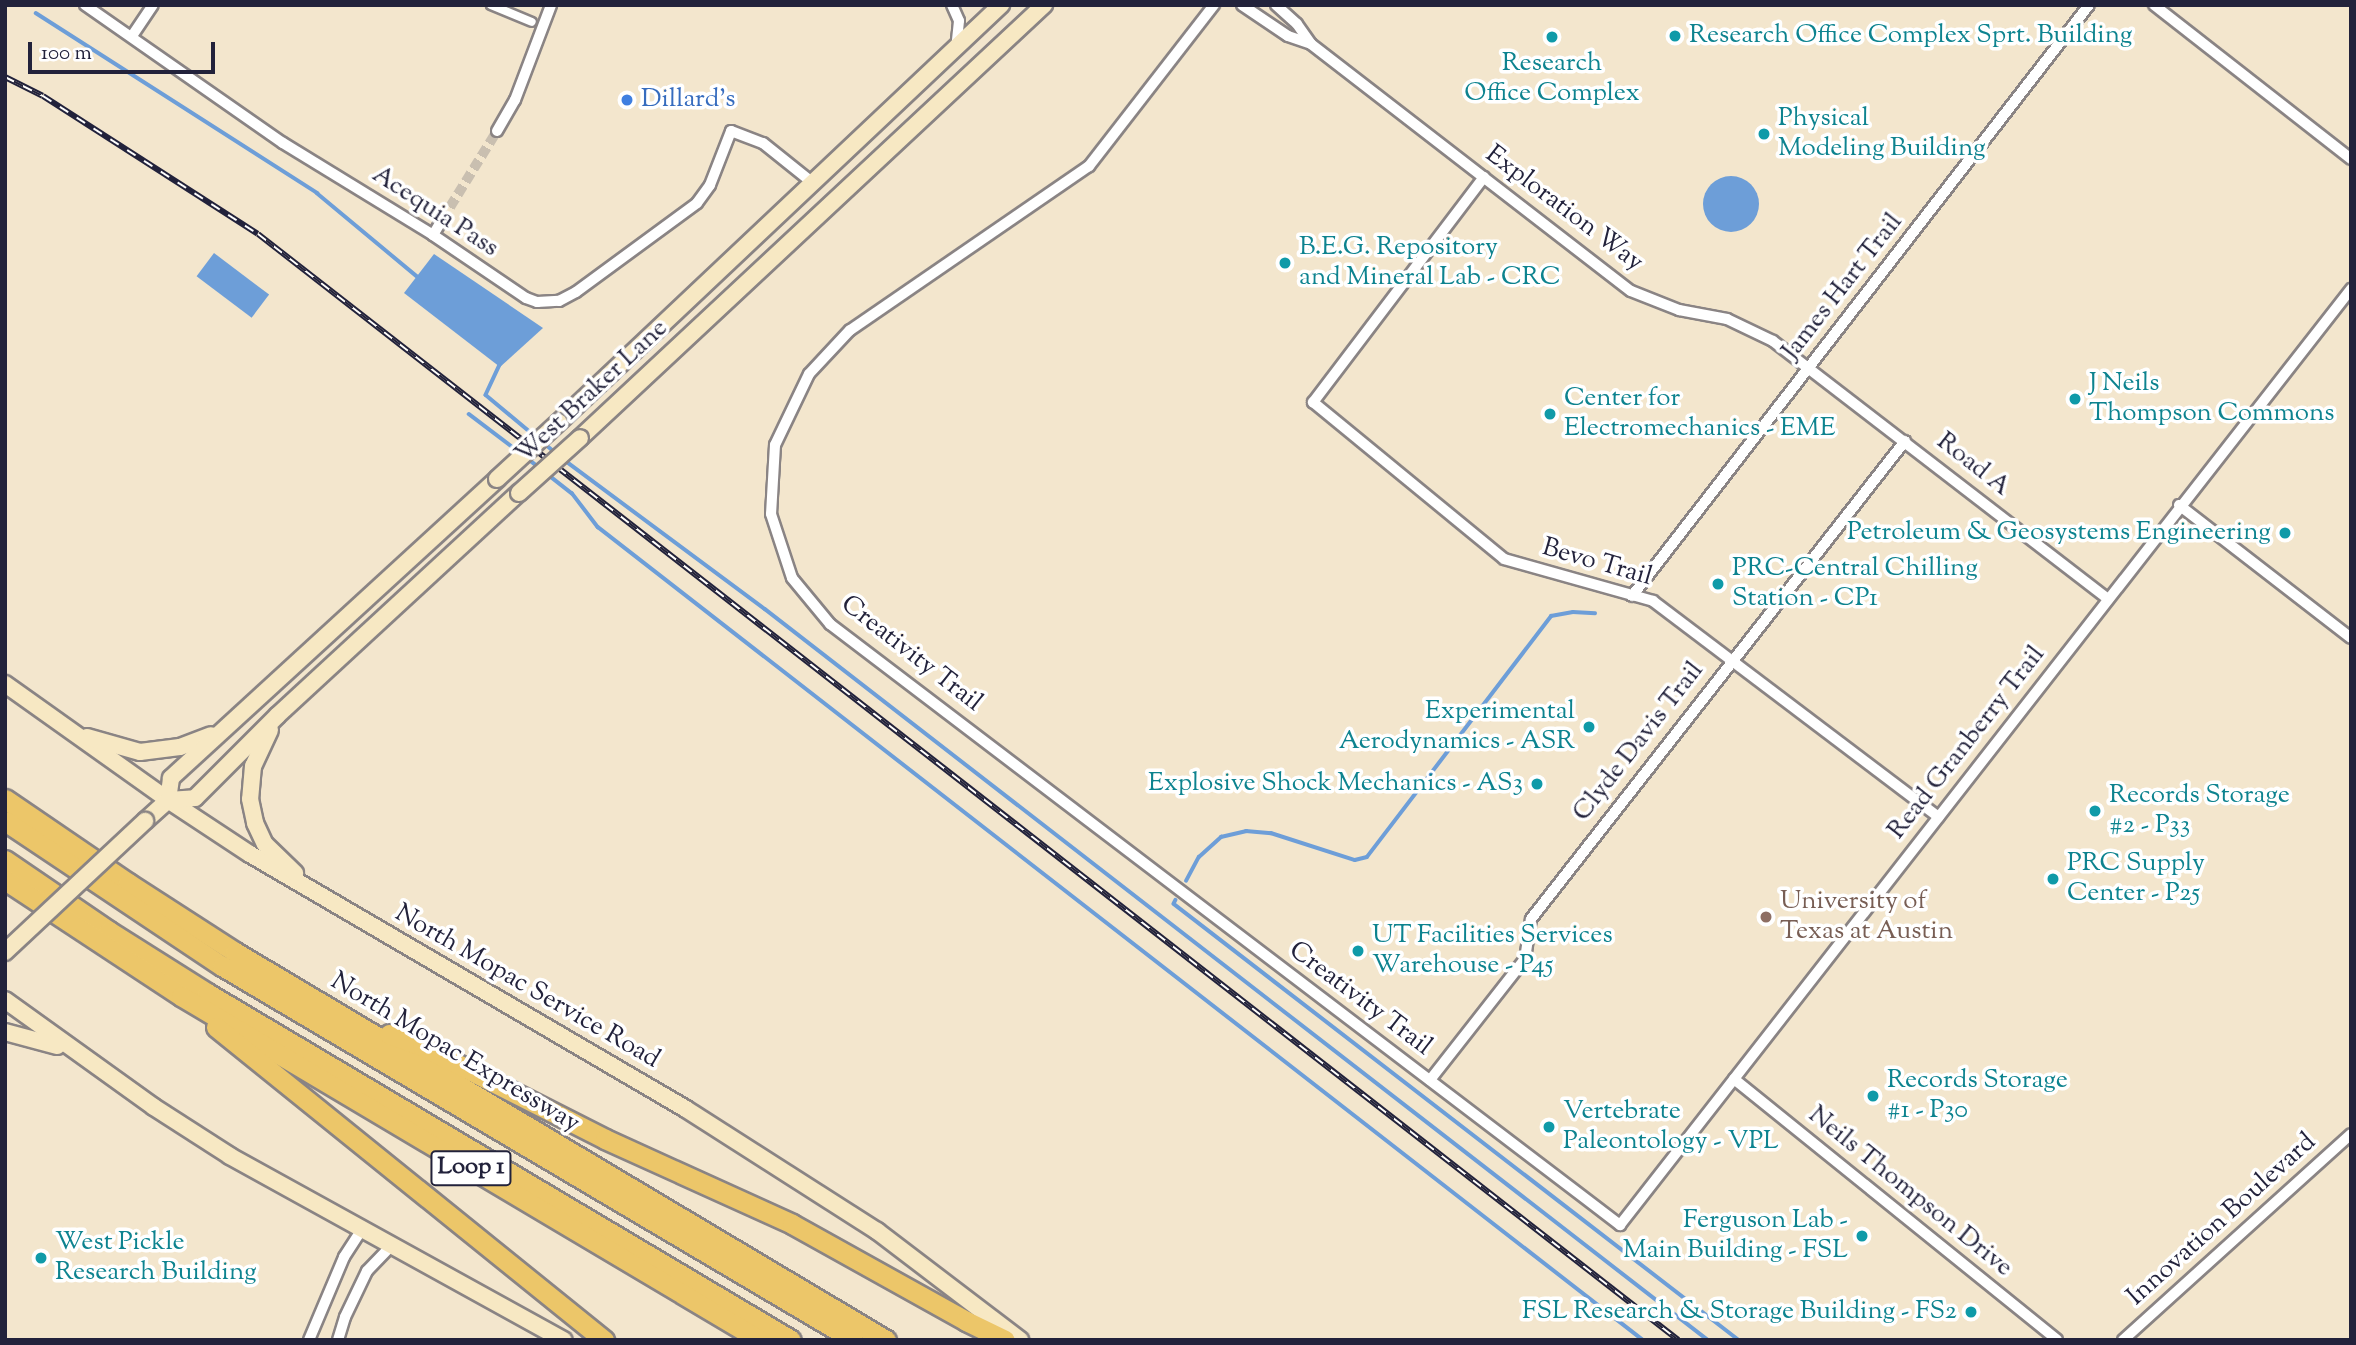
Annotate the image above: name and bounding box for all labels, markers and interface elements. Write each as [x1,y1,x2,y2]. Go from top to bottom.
place label: Research Office Complex Sprt. Building [1689,20,2133,52]
scale bar [32,28,219,72]
marker: Research Office Complex Sprt. Building [1667,28,1683,44]
marker: Research Office Complex [1544,29,1560,45]
text: 100 m [41,39,92,69]
place label: Research Office Complex [1464,48,1640,110]
place label: Dillard's [641,84,736,116]
marker: Dillard's [619,92,635,108]
place label: Physical Modeling Building [1778,103,1986,164]
marker: Physical Modeling Building [1756,126,1772,142]
street label: Exploration Way [1479,139,1649,279]
street label: Acequia Pass [366,160,504,264]
street label: James Hart Trail [1776,208,1910,366]
place label: B.E.G. Repository and Mineral Lab - CRC [1299,232,1561,294]
marker: B.E.G. Repository and Mineral Lab - CRC [1277,255,1293,271]
street label: West Braker Lane [509,313,675,471]
place label: J Neils Thompson Commons [2089,368,2335,430]
place label: Center for Electromechanics - EME [1564,383,1835,444]
marker: J Neils Thompson Commons [2067,391,2083,407]
marker: Center for Electromechanics - EME [1542,406,1558,422]
street label: Road A [1930,427,2016,503]
place label: Petroleum & Geosystems Engineering [1847,517,2271,549]
marker: Petroleum & Geosystems Engineering [2277,525,2293,541]
street label: Bevo Trail [1538,532,1656,594]
place label: PRC-Central Chilling Station - CP1 [1732,553,1978,614]
marker: PRC-Central Chilling Station - CP1 [1710,576,1726,592]
street label: Creativity Trail [834,589,988,719]
street label: Read Granberry Trail [1882,640,2052,846]
street label: Clyde Davis Trail [1567,656,1711,828]
place label: Experimental Aerodynamics - ASR [1339,696,1575,758]
marker: Experimental Aerodynamics - ASR [1581,719,1597,735]
place label: Explosive Shock Mechanics - AS3 [1148,768,1523,800]
marker: Explosive Shock Mechanics - AS3 [1529,776,1545,792]
place label: Records Storage #2 - P33 [2109,780,2290,842]
marker: Records Storage #2 - P33 [2087,803,2103,819]
place label: PRC Supply Center - P25 [2067,848,2205,910]
marker: PRC Supply Center - P25 [2045,871,2061,887]
place label: University of Texas at Austin [1780,886,1953,948]
street label: North Mopac Service Road [389,898,665,1076]
marker: University of Texas at Austin [1758,909,1774,925]
place label: UT Facilities Services Warehouse - P45 [1372,920,1613,982]
street label: Creativity Trail [1282,935,1438,1063]
marker: UT Facilities Services Warehouse - P45 [1350,943,1366,959]
street label: North Mopac Expressway [325,966,585,1140]
place label: Records Storage #1 - P30 [1887,1065,2068,1126]
marker: Records Storage #1 - P30 [1865,1088,1881,1104]
place label: Vertebrate Paleontology - VPL [1563,1096,1779,1158]
street label: Neils Thompson Drive [1801,1100,2019,1284]
marker: Vertebrate Paleontology - VPL [1541,1119,1557,1135]
street label: Innovation Boulevard [2121,1127,2323,1313]
road number: Loop 1 [429,1148,513,1188]
place label: Ferguson Lab - Main Building - FSL [1623,1205,1848,1266]
place label: West Pickle Research Building [55,1227,257,1288]
marker: Ferguson Lab - Main Building - FSL [1854,1228,1870,1244]
marker: West Pickle Research Building [33,1250,49,1266]
place label: FSL Research & Storage Building - FS2 [1522,1296,1957,1328]
marker: FSL Research & Storage Building - FS2 [1963,1304,1979,1320]

